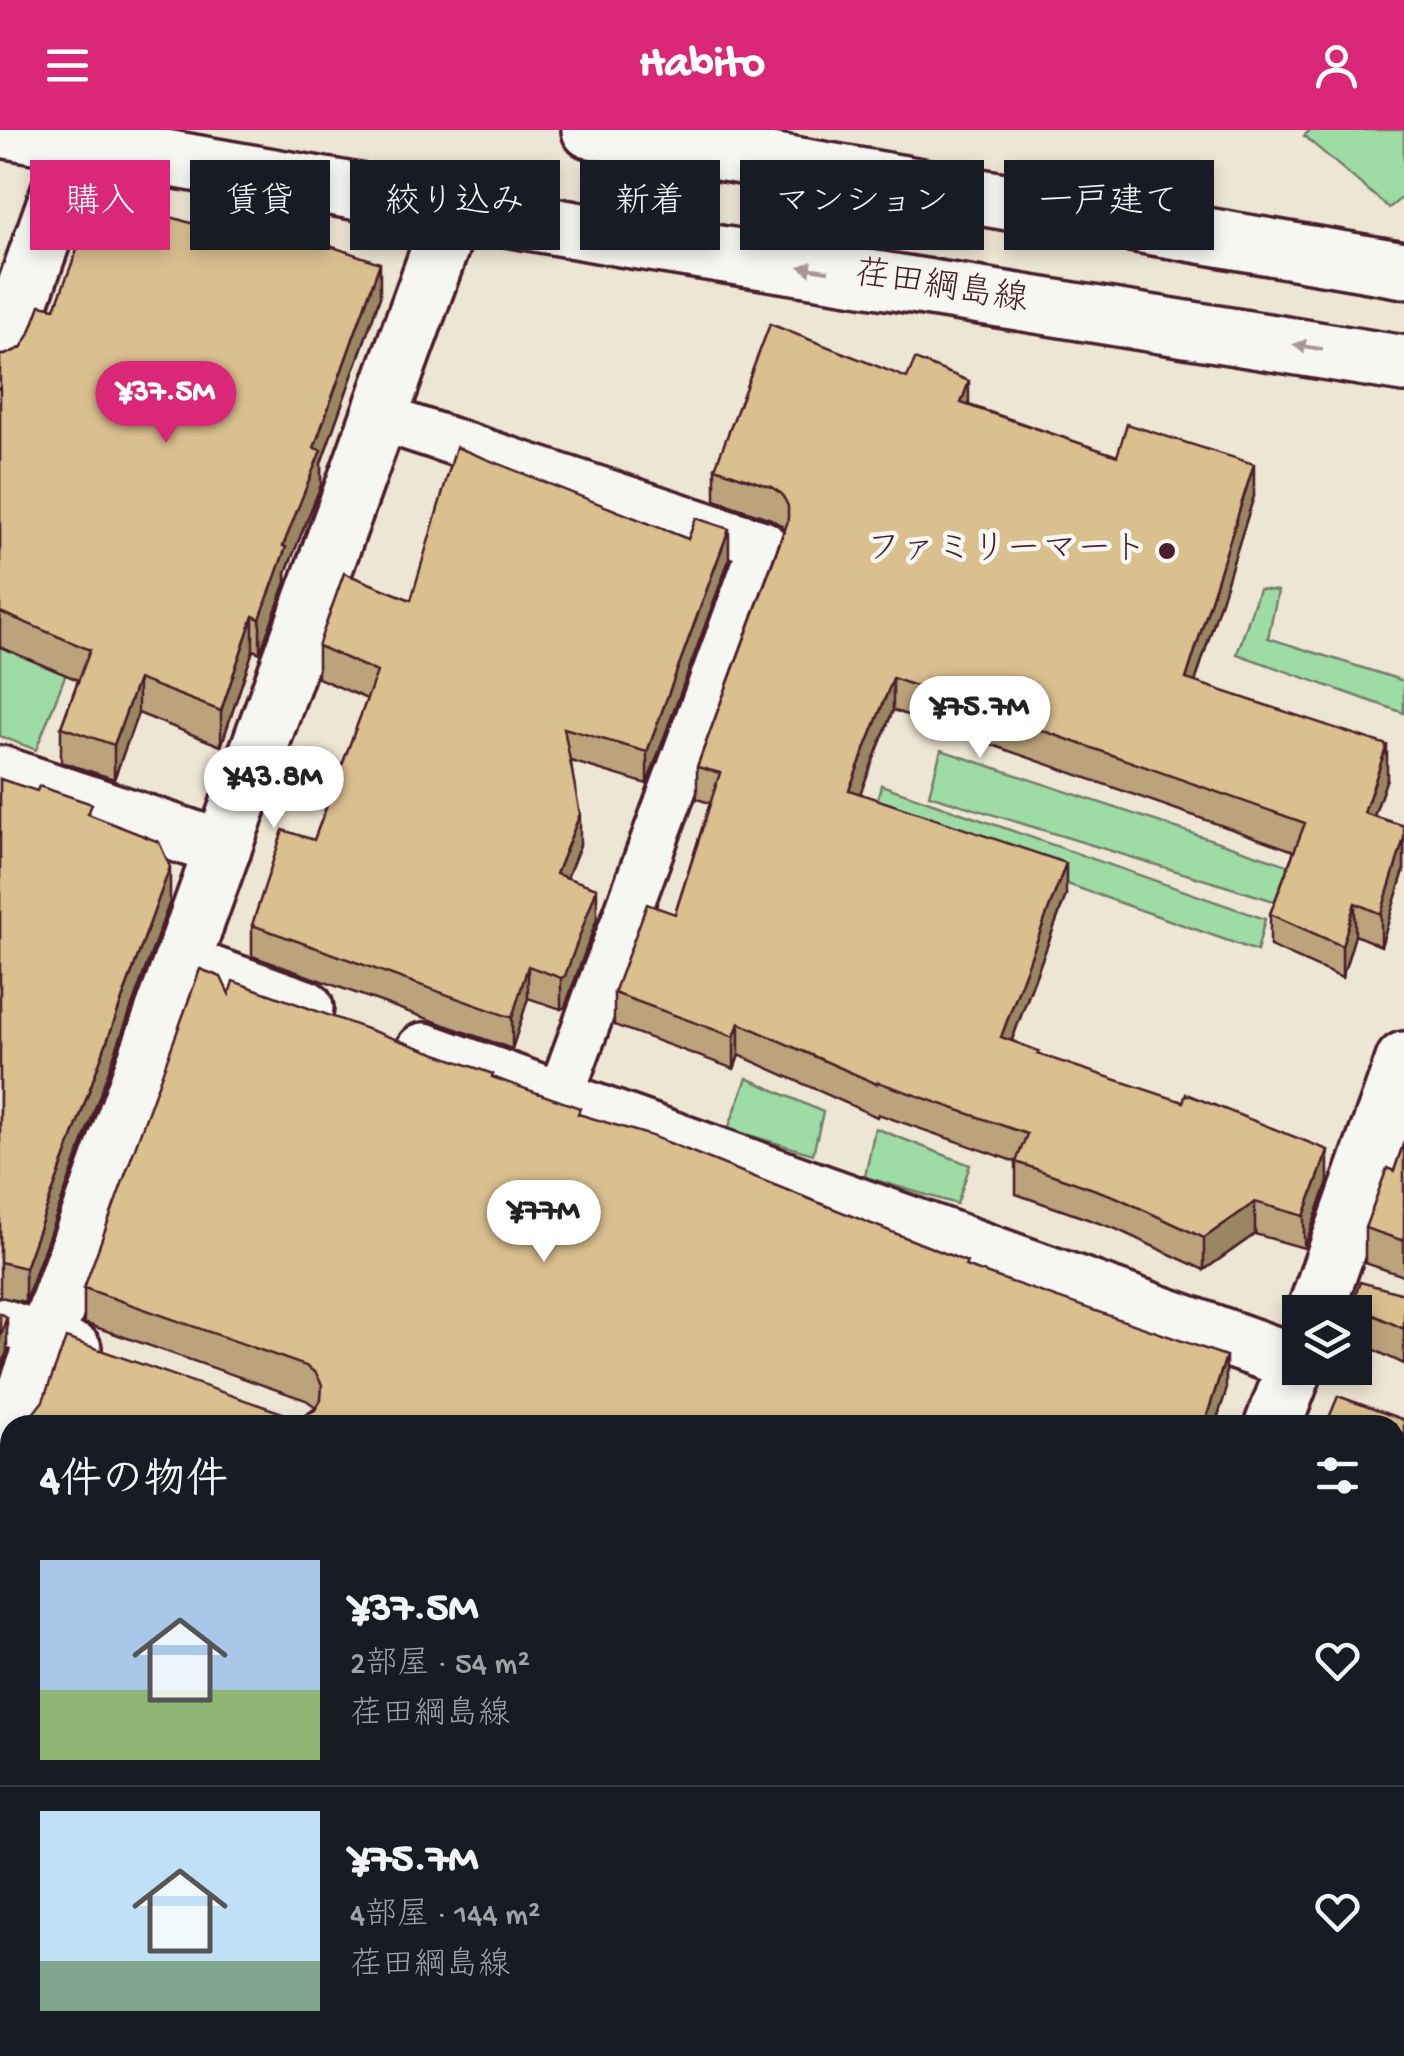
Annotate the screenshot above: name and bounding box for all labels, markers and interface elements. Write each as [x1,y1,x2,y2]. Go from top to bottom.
icon: menu [40,38,95,93]
icon: person [1309,38,1364,93]
text: Habito [639,39,765,92]
chip: 購入 [30,160,170,250]
chip: 賃貸 [190,160,330,250]
chip: 絞り込み [350,160,560,250]
chip: 新着 [580,160,720,250]
chip: マンション [740,160,984,250]
chip: 一戸建て [1004,160,1214,250]
street label: 荏田綱島線 [851,253,1031,323]
one-way arrow [798,260,829,276]
one-way arrow [1292,339,1323,354]
pin: ¥37.5M [85,361,247,446]
text: ¥37.5M [117,374,215,412]
place label: ファミリーマート [866,531,1147,572]
marker: ファミリーマート [1156,540,1178,562]
pin: ¥75.7M [899,676,1061,761]
text: ¥75.7M [931,689,1029,727]
pin: ¥43.8M [193,746,355,831]
text: ¥43.8M [226,759,322,797]
pin: ¥77M [485,1180,603,1265]
text: ¥77M [509,1193,579,1231]
map controls [1282,1295,1372,1385]
button: layers [1282,1295,1372,1385]
icon: filters [1310,1448,1365,1503]
text: 4件の物件 [40,1459,228,1508]
text: ¥37.5M [350,1586,478,1635]
icon: home [120,1600,240,1720]
icon: heart [1310,1633,1365,1688]
text: 2部屋 · 54 m² [350,1647,530,1685]
text: 荏田綱島線 [350,1697,510,1735]
text: ¥75.7M [350,1837,478,1886]
icon: home [120,1851,240,1971]
icon: heart [1310,1884,1365,1939]
text: 4部屋 · 144 m² [350,1898,541,1936]
text: 荏田綱島線 [350,1948,510,1986]

